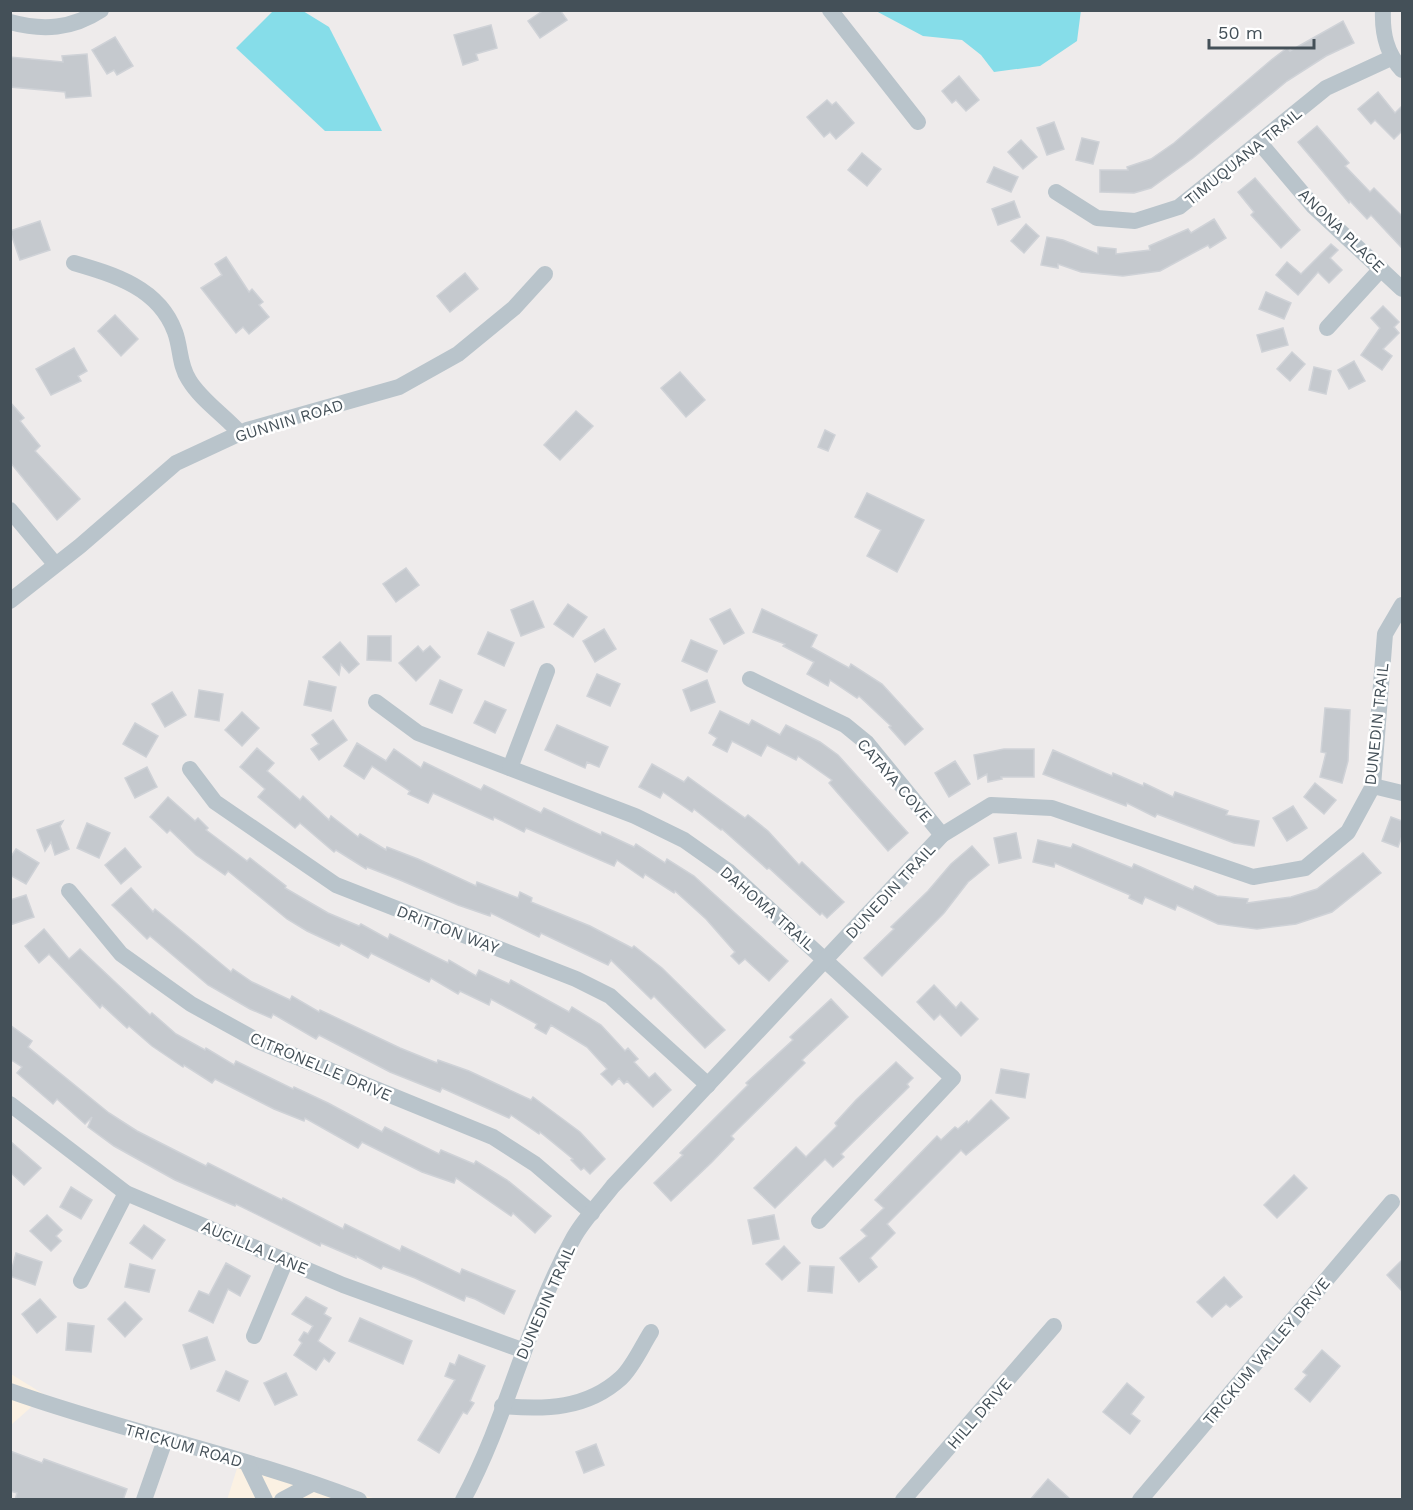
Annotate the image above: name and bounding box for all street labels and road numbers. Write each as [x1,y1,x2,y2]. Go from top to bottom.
street label: TIMUQUANA TRAIL [1181,103,1306,209]
street label: ANONA PLACE [1295,185,1389,276]
street label: GUNNIN ROAD [233,395,346,446]
street label: DUNEDIN TRAIL [1361,661,1392,786]
street label: CATAYA COVE [853,735,936,826]
street label: DUNEDIN TRAIL [841,840,940,943]
street label: DAHOMA TRAIL [716,862,819,955]
street label: DRITTON WAY [394,901,502,958]
street label: CITRONELLE DRIVE [247,1028,395,1105]
street label: AUCILLA LANE [199,1216,311,1278]
street label: DUNEDIN TRAIL [512,1242,579,1362]
street label: TRICKUM VALLEY DRIVE [1199,1274,1334,1429]
street label: HILL DRIVE [943,1374,1015,1453]
street label: TRICKUM ROAD [123,1420,245,1471]

